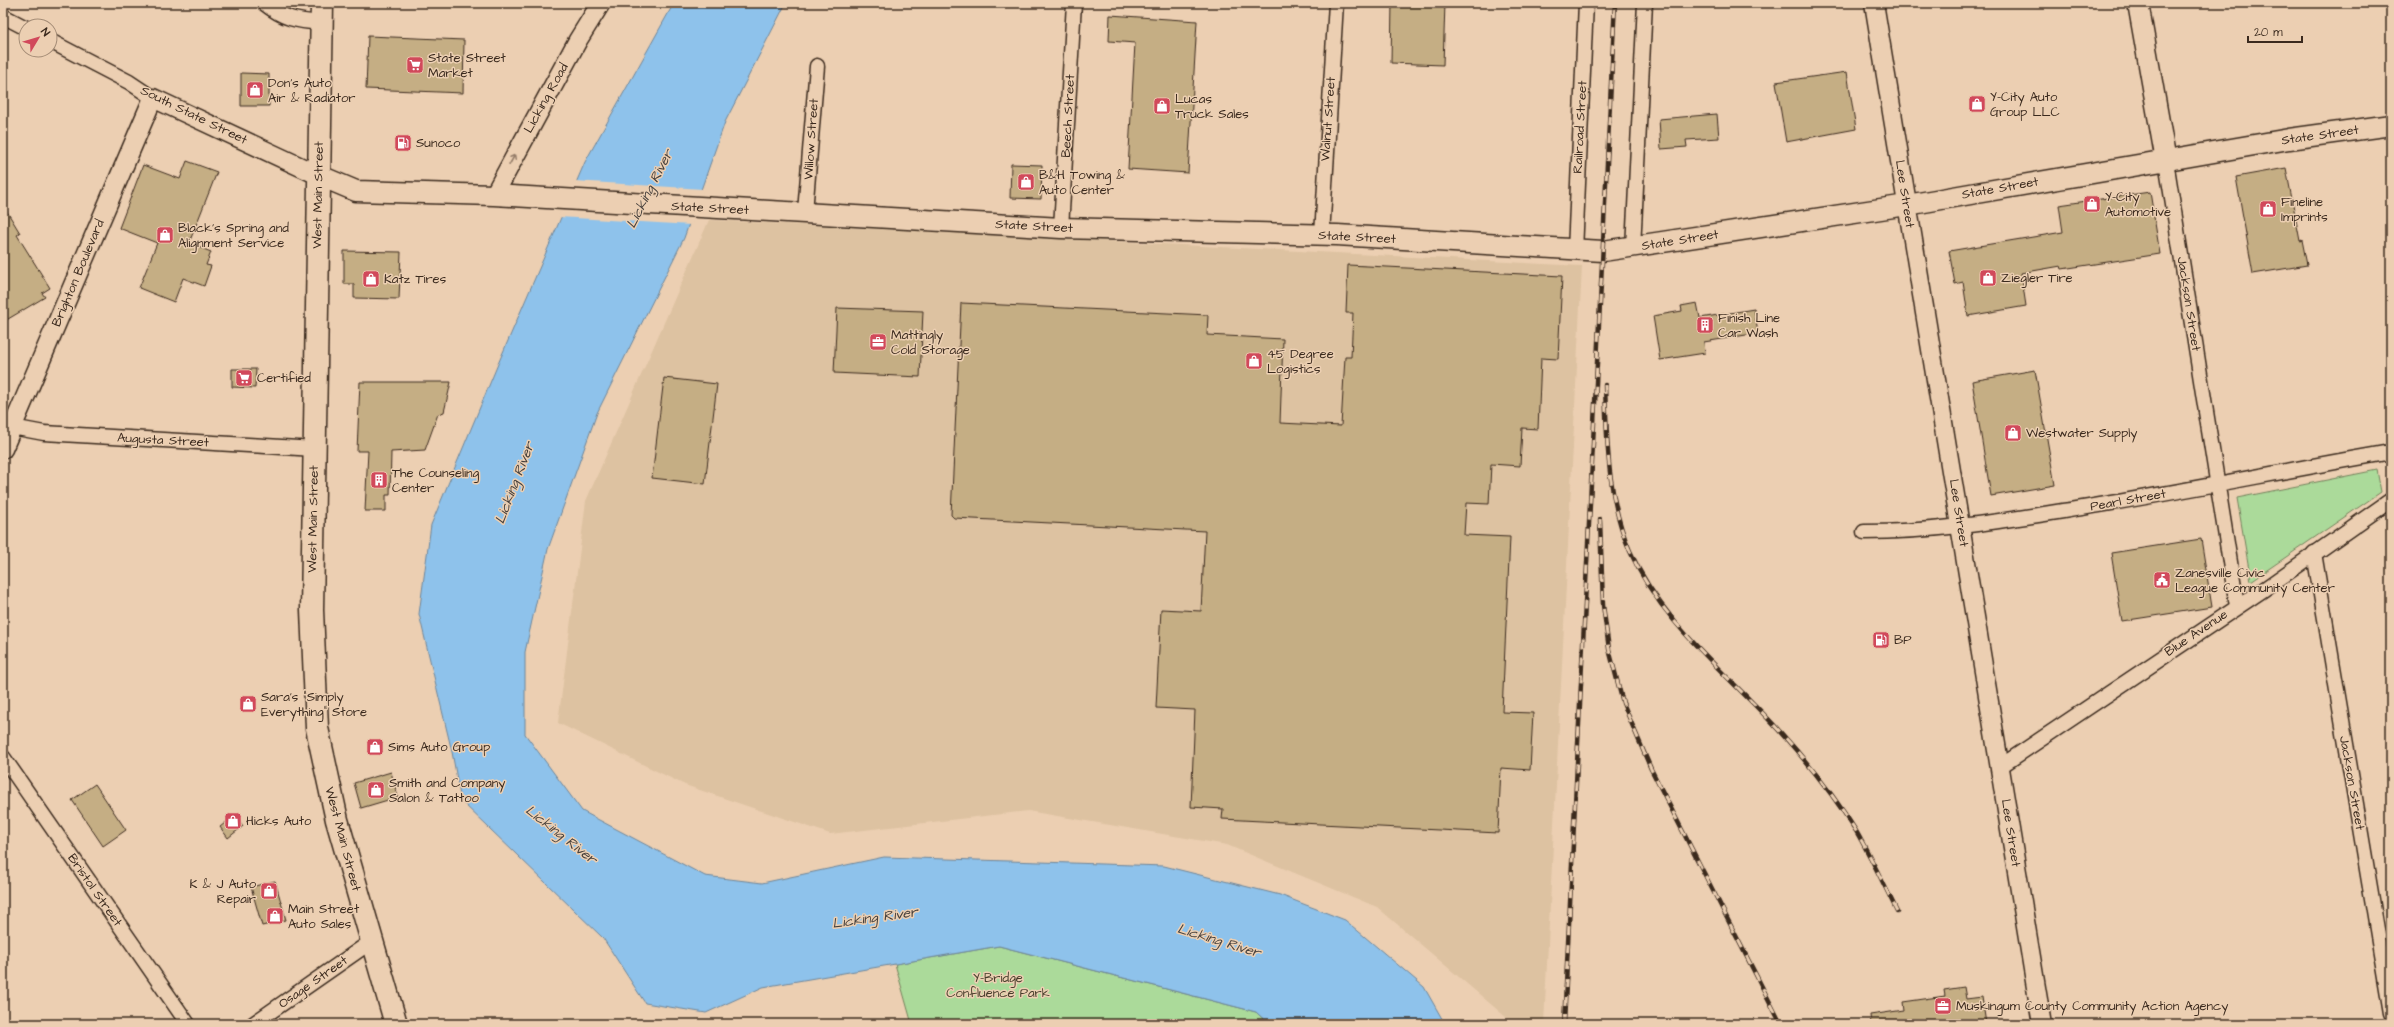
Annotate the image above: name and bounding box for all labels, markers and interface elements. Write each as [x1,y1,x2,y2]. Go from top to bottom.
north arrow [18,18,58,58]
scale bar [2248,18,2302,44]
text: 20 m [2254,24,2283,41]
text: N [37,25,54,40]
place label: State Street Market [428,49,507,82]
supermarket icon: State Street Market [405,55,425,75]
street label: Licking Road [519,59,574,137]
street label: Beech Street [1057,73,1079,158]
place label: Don's Auto Air & Radiator [268,74,355,107]
street label: Walnut Street [1316,75,1340,162]
street label: Railroad Street [1569,79,1591,174]
shop icon: Don's Auto Air & Radiator [245,80,265,100]
street label: South State Street [137,81,251,149]
place label: Y-City Auto Group LLC [1990,88,2060,121]
place label: Lucas Truck Sales [1175,90,1249,123]
shop icon: Y-City Auto Group LLC [1967,94,1987,114]
shop icon: Lucas Truck Sales [1152,96,1172,116]
street label: Willow Street [799,97,823,180]
street label: State Street [2280,121,2361,149]
fuel station icon: Sunoco [393,133,413,153]
place label: Sunoco [416,134,461,152]
street label: West Main Street [308,140,328,249]
water label: Licking River [622,145,679,232]
one-way arrow [509,155,517,167]
street label: Lee Street [1891,159,1919,230]
place label: B&H Towing & Auto Center [1039,166,1125,199]
shop icon: B&H Towing & Auto Center [1016,172,1036,192]
street label: State Street [1960,172,2041,204]
place label: Y-City Automotive [2105,188,2171,221]
place label: Fineline Imprints [2281,193,2328,226]
shop icon: Y-City Automotive [2082,194,2102,214]
street label: State Street [671,197,750,219]
shop icon: Fineline Imprints [2258,199,2278,219]
street label: State Street [995,215,1074,237]
street label: Brighton Boulevard [47,216,110,330]
place label: Black's Spring and Alignment Service [178,219,289,253]
shop icon: Black's Spring and Alignment Service [155,225,175,245]
street label: State Street [1640,225,1721,255]
street label: State Street [1318,226,1397,248]
street label: Jackson Street [2173,255,2205,353]
shop icon: Ziegler Tire [1978,268,1998,288]
shop icon: Katz Tires [361,269,381,289]
place label: Ziegler Tire [2001,269,2073,288]
place label: Katz Tires [384,270,447,288]
place label: Finish Line Car Wash [1718,309,1780,342]
building icon: Finish Line Car Wash [1695,315,1715,335]
place label: Mattingly Cold Storage [891,326,970,360]
office icon: Mattingly Cold Storage [868,332,888,352]
place label: 45 Degree Logistics [1267,345,1334,379]
shop icon: 45 Degree Logistics [1244,351,1264,371]
supermarket icon: Certified [234,368,254,388]
place label: Certified [257,369,311,387]
shop icon: Westwater Supply [2003,423,2023,443]
place label: Westwater Supply [2026,424,2137,443]
street label: Augusta Street [117,429,210,452]
water label: Licking River [490,438,540,527]
street label: West Main Street [303,464,323,573]
place label: The Counseling Center [392,464,479,497]
building icon: The Counseling Center [369,470,389,490]
street label: Lee Street [1945,478,1973,549]
street label: Pearl Street [2089,484,2168,516]
place label: Zanesville Civic League Community Center [2175,564,2335,598]
public building icon: Zanesville Civic League Community Center [2152,570,2172,590]
street label: Blue Avenue [2161,605,2231,661]
fuel station icon: BP [1871,630,1891,650]
place label: BP [1894,631,1912,649]
place label: Sara's "Simply Everything" Store [261,688,367,722]
shop icon: Sara's "Simply Everything" Store [238,694,258,714]
street label: Jackson Street [2335,734,2369,832]
shop icon: Sims Auto Group [365,737,385,757]
place label: Sims Auto Group [388,738,490,756]
place label: Smith and Company Salon & Tattoo [389,774,505,807]
shop icon: Smith and Company Salon & Tattoo [366,780,386,800]
street label: West Main Street [320,785,366,894]
street label: Lee Street [1997,798,2025,869]
water label: Licking River [521,801,602,870]
shop icon: Hicks Auto [223,811,243,831]
place label: Hicks Auto [246,812,312,830]
street label: Bristol Street [63,850,127,931]
place label: K & J Auto Repair [189,875,257,908]
shop icon: K & J Auto Repair [259,881,279,901]
place label: Main Street Auto Sales [288,900,360,933]
water label: Licking River [831,902,920,934]
shop icon: Main Street Auto Sales [265,906,285,926]
water label: Licking River [1175,919,1264,963]
street label: Osage Street [275,951,352,1013]
park label: Y-Bridge Confluence Park [946,969,1050,1002]
office icon: Muskingum County Community Action Agency [1933,996,1953,1016]
place label: Muskingum County Community Action Agency [1956,997,2228,1016]

